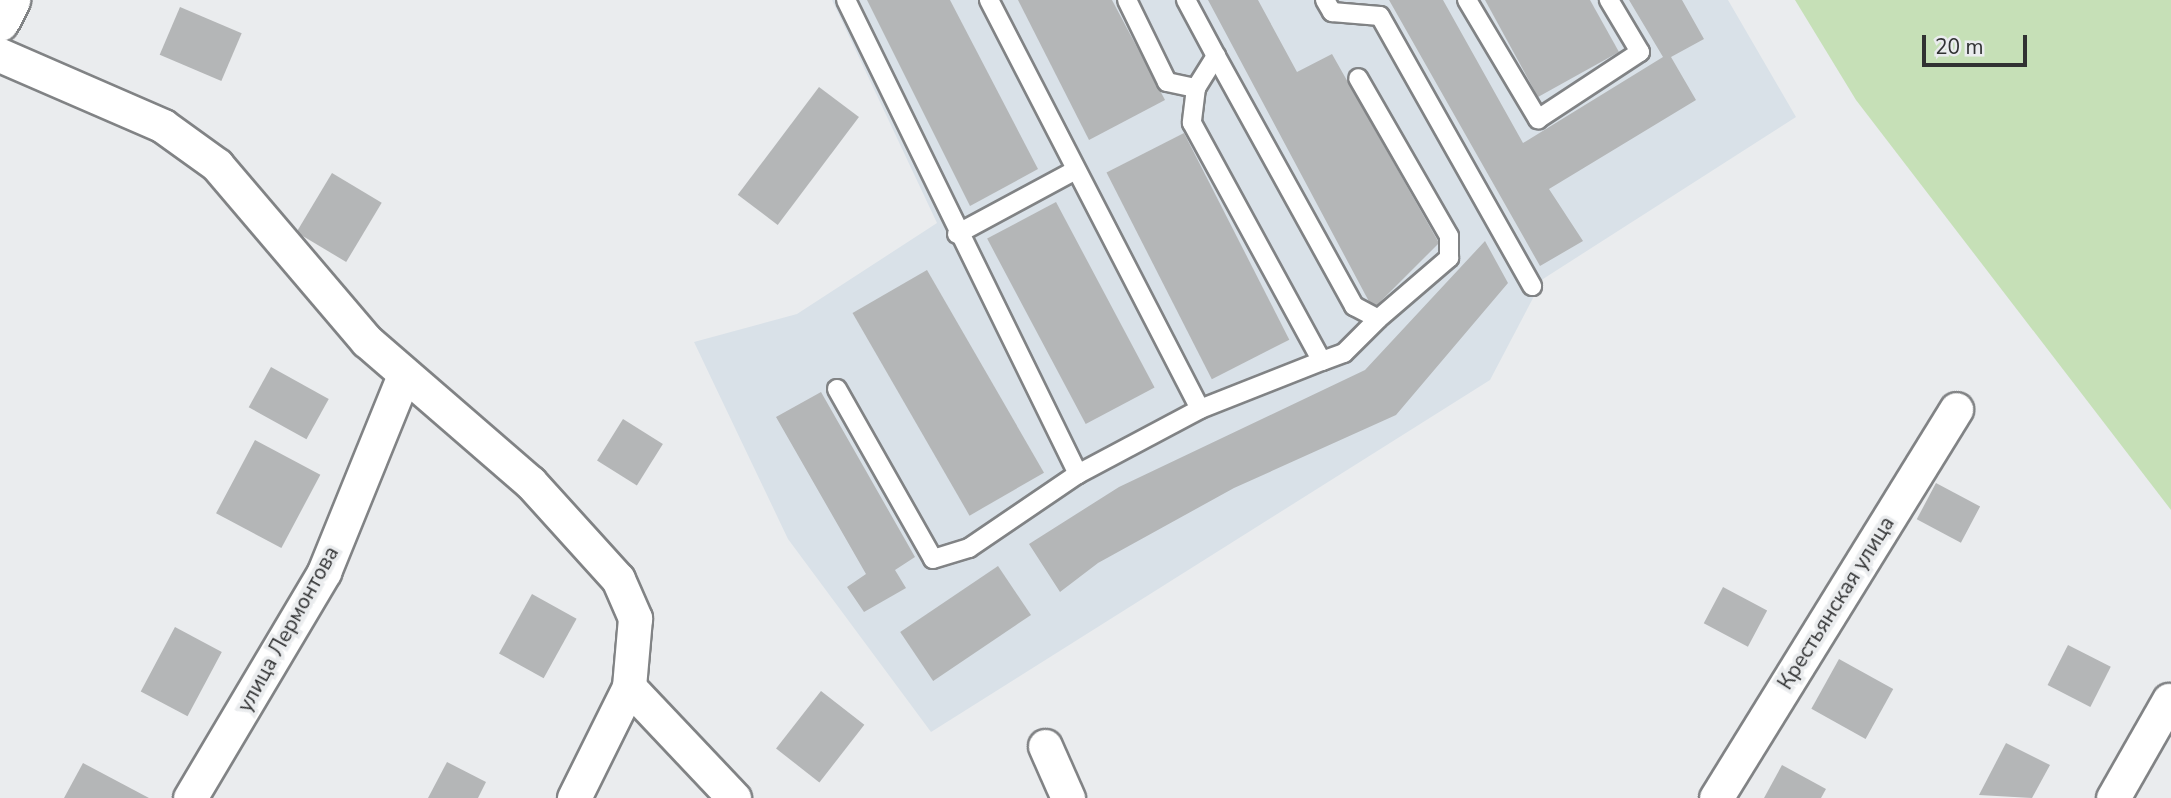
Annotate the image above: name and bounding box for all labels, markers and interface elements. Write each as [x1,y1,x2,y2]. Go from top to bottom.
scale bar [1926,21,2031,65]
text: 20 m [1935,33,1984,61]
street label: Крестьянская улица [1773,512,1899,694]
street label: улица Лермонтова [232,542,344,716]

